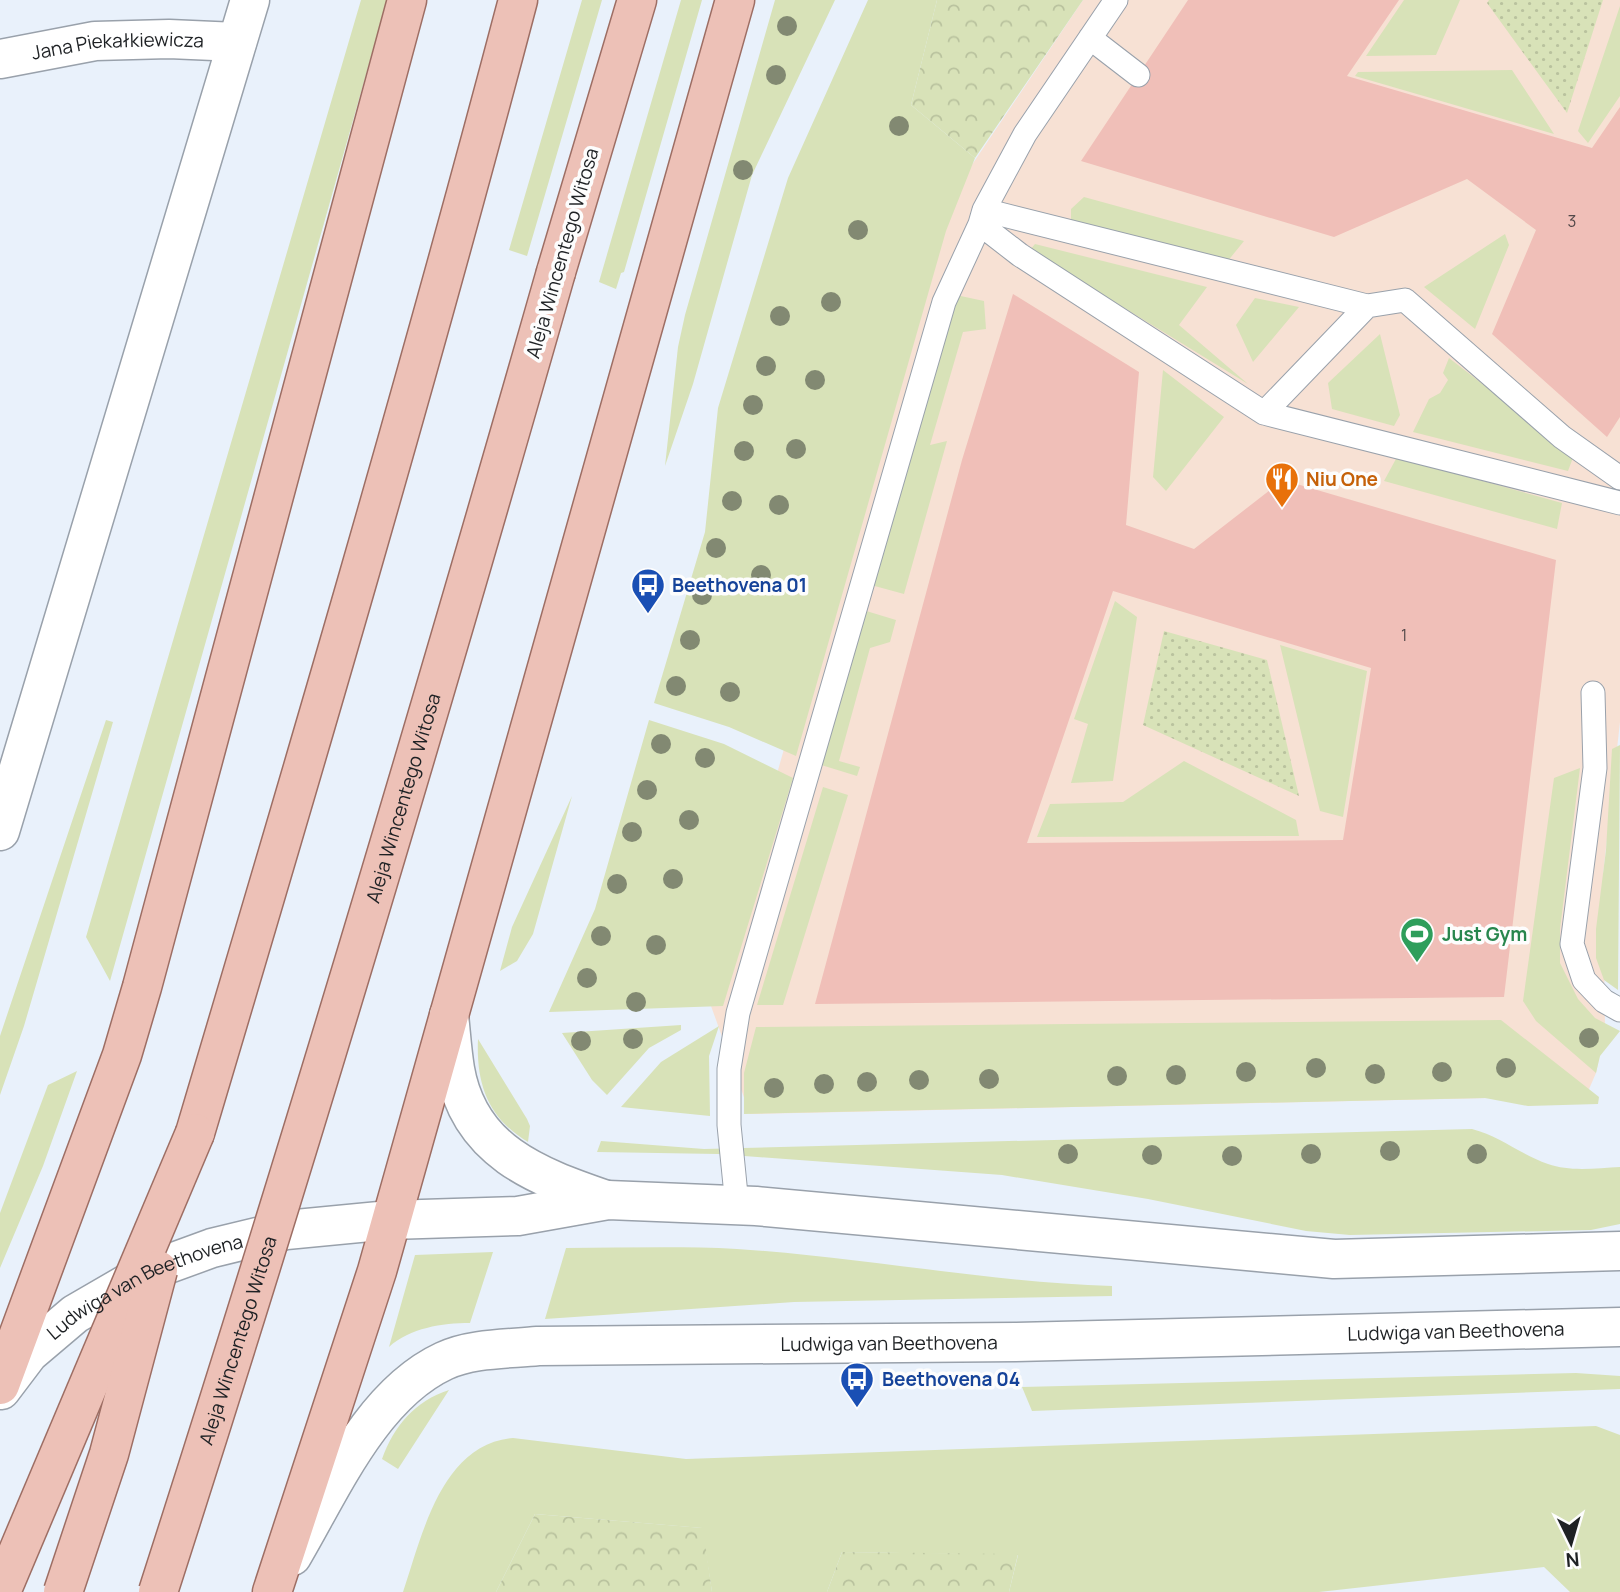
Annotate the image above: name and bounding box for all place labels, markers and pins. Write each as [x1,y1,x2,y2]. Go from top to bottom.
restaurant icon: Niu One [1263,460,1301,509]
place label: Niu One [1306,466,1378,492]
bus stop icon: Beethovena 01 [629,566,667,615]
place label: Beethovena 01 [672,572,807,598]
sports icon: Just Gym [1398,915,1436,964]
place label: Just Gym [1442,921,1527,947]
bus stop icon: Beethovena 04 [838,1360,876,1409]
place label: Beethovena 04 [882,1366,1020,1392]

